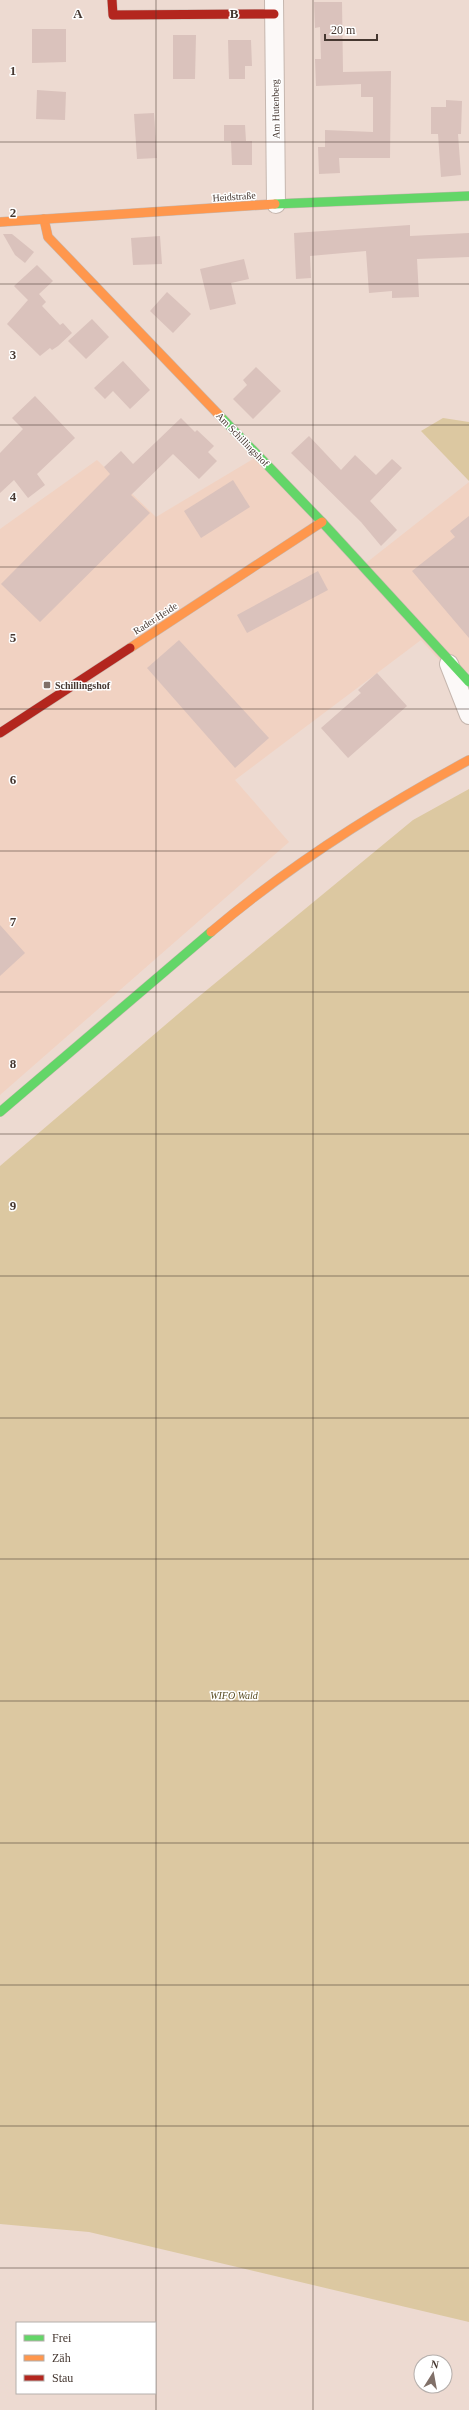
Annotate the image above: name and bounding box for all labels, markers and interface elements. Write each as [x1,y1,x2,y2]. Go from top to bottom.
text: A [73,6,83,21]
text: B [230,6,239,21]
scale bar [325,16,377,42]
text: 20 m [331,23,356,37]
text: 1 [10,63,16,78]
street label: Am Hutenberg [269,79,282,139]
street label: Heidstraße [212,189,257,203]
text: 2 [10,205,16,220]
text: 3 [10,347,17,362]
street label: Am Schillingshof [214,410,272,469]
text: 4 [10,489,17,504]
street label: Rader Heide [131,600,180,637]
text: 5 [10,630,17,645]
marker: Schillingshof [42,680,52,690]
place label: Schillingshof [55,680,111,691]
text: 6 [10,772,17,787]
text: 7 [10,914,17,929]
text: 8 [10,1056,17,1071]
text: 9 [10,1198,17,1213]
park label: WIFO Wald [210,1690,259,1701]
legend [16,2322,156,2394]
text: Frei [52,2331,72,2345]
text: Zäh [52,2351,71,2365]
north arrow [413,2354,453,2394]
text: N [430,2358,440,2371]
text: Stau [52,2371,73,2385]

